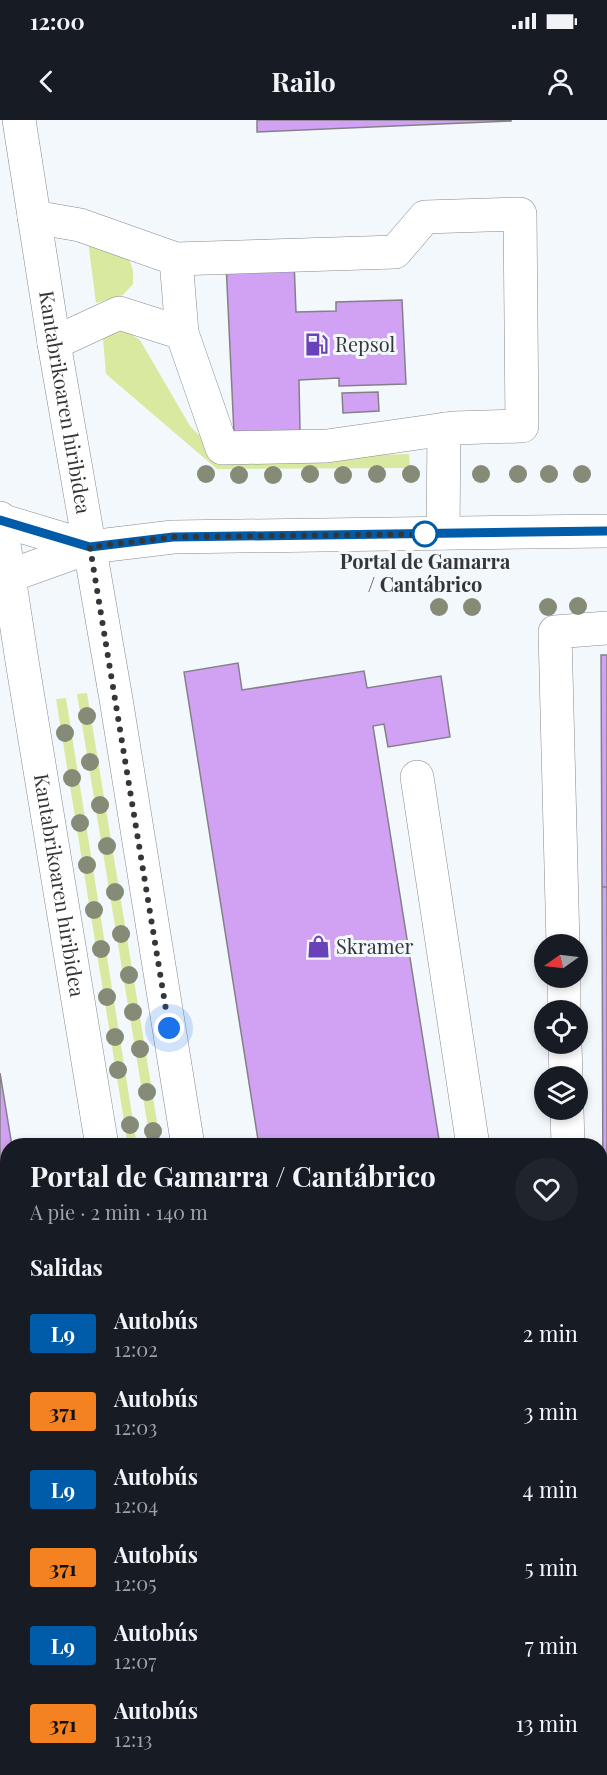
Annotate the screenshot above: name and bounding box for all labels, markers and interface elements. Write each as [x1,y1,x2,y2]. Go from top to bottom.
text: 12:00 [30,6,85,36]
text: Railo [271,63,336,99]
icon: back [30,65,63,98]
icon: person [544,65,577,98]
street label: Kantabrikoaren hiribidea [34,289,98,516]
place label: Repsol [335,330,395,357]
fuel station icon: Repsol [304,332,330,358]
marker: Portal de Gamarra / Cantábrico [412,521,438,547]
place label: Portal de Gamarra / Cantábrico [340,547,511,597]
street label: Kantabrikoaren hiribidea [29,771,92,999]
place label: Skramer [336,932,414,959]
shop icon: Skramer [305,934,331,960]
north arrow [534,934,588,988]
map controls [534,934,588,1120]
button: locate [534,1000,588,1054]
your location [154,1013,184,1043]
button: layers [534,1066,588,1120]
text: Portal de Gamarra / Cantábrico [30,1157,436,1194]
button: heart [515,1158,578,1221]
text: A pie · 2 min · 140 m [30,1198,208,1225]
text: Salidas [30,1252,103,1282]
text: Autobús [114,1305,198,1335]
text: 2 min [523,1318,578,1348]
text: L9 [51,1319,75,1347]
text: 12:02 [114,1335,158,1362]
text: Autobús [114,1383,198,1413]
text: 3 min [523,1396,578,1426]
text: 371 [49,1397,77,1425]
text: 12:03 [114,1413,157,1440]
text: Autobús [114,1461,198,1491]
text: 4 min [523,1474,578,1504]
text: L9 [51,1475,75,1503]
text: 12:04 [114,1491,158,1518]
text: Autobús [114,1539,198,1569]
text: 5 min [525,1552,578,1582]
text: 371 [49,1553,77,1581]
text: 12:05 [114,1569,157,1596]
text: Autobús [114,1617,198,1647]
text: 7 min [525,1630,578,1660]
text: L9 [51,1631,75,1659]
text: 12:07 [114,1647,156,1674]
text: Autobús [114,1695,198,1725]
text: 13 min [516,1708,578,1738]
text: 371 [49,1709,77,1737]
text: 12:13 [114,1725,152,1752]

